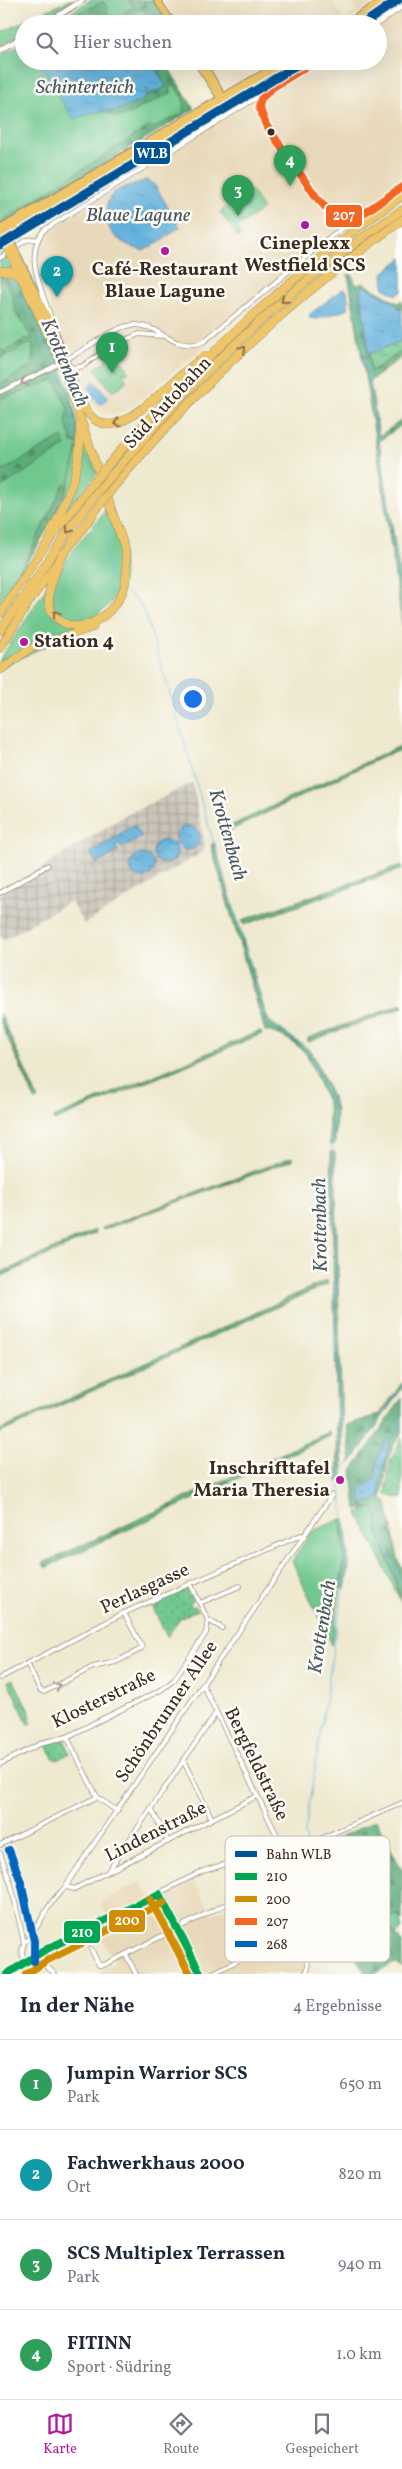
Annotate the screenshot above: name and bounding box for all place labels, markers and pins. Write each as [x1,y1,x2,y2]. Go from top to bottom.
unlabelled marker [266,127,276,137]
pin: 4 [274,145,306,186]
pin: 3 [222,175,254,216]
marker: Cineplexx Westfield SCS [299,219,311,231]
place label: Cineplexx Westfield SCS [244,231,366,279]
marker: Café-Restaurant Blaue Lagune [159,245,171,257]
pin: 2 [41,256,73,297]
place label: Café-Restaurant Blaue Lagune [92,257,238,305]
pin: 1 [96,332,128,373]
place label: Station 4 [34,629,114,655]
marker: Station 4 [18,636,30,648]
place label: Inschrifttafel Maria Theresia [193,1456,330,1504]
marker: Inschrifttafel Maria Theresia [334,1474,346,1486]

